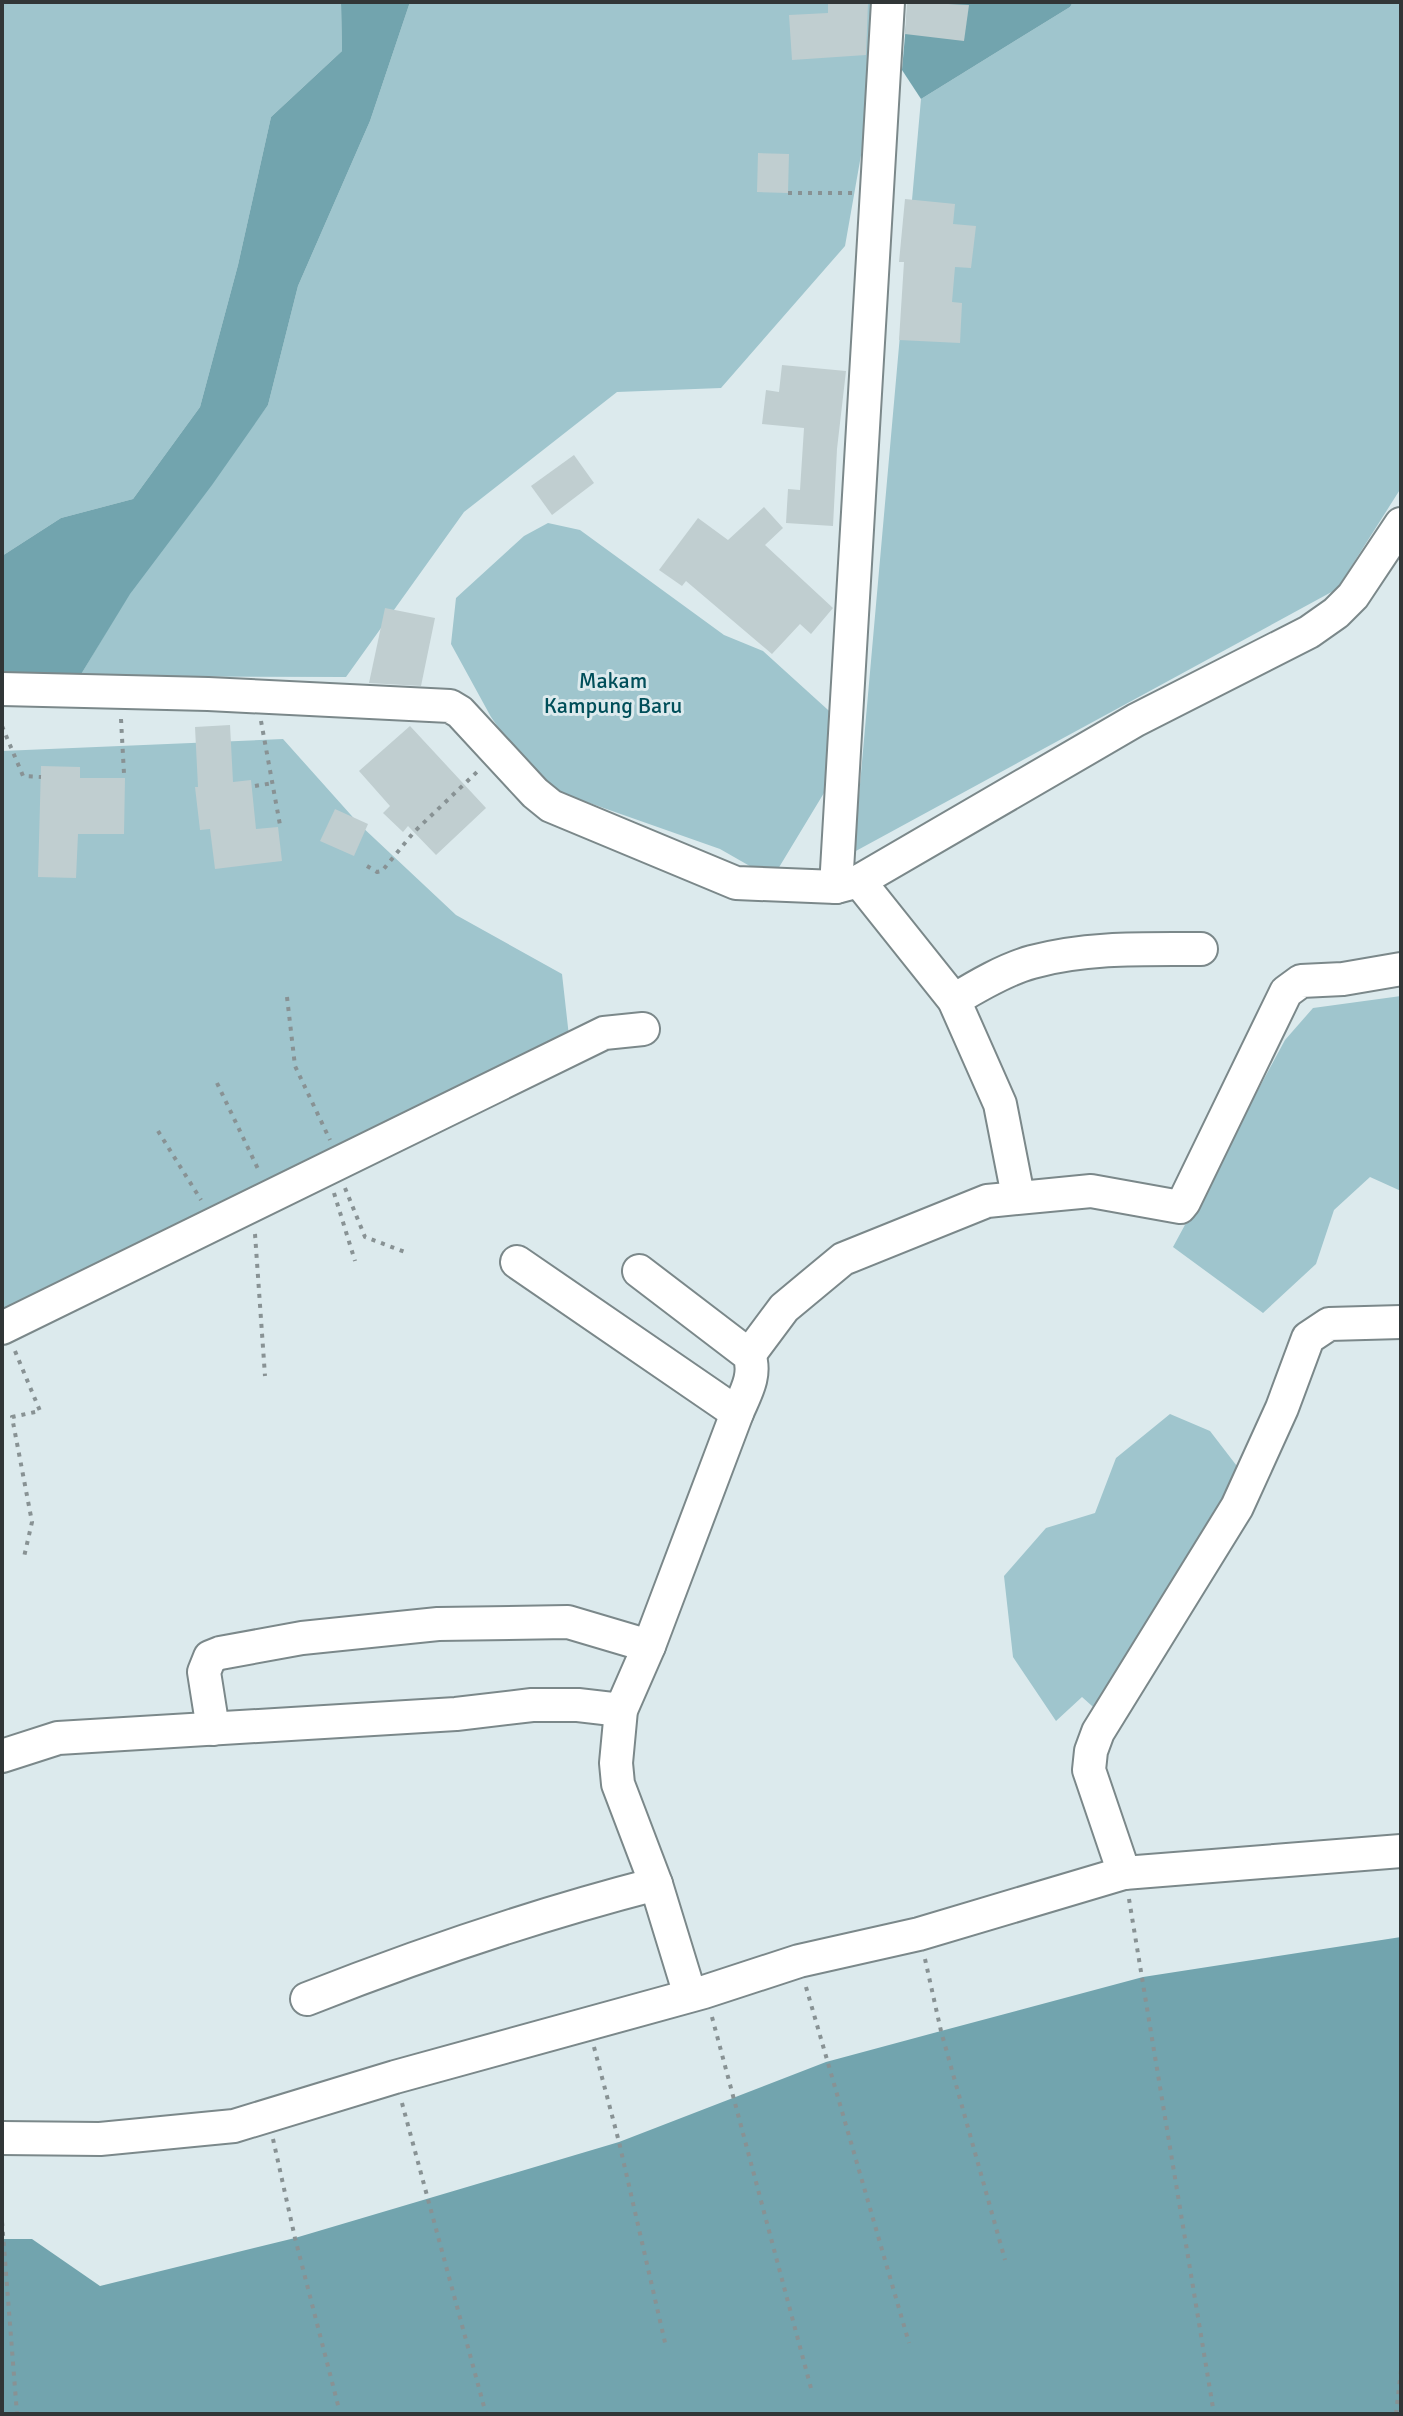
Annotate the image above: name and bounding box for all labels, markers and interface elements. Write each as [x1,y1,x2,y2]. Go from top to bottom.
park label: Makam Kampung Baru [544,667,682,719]

